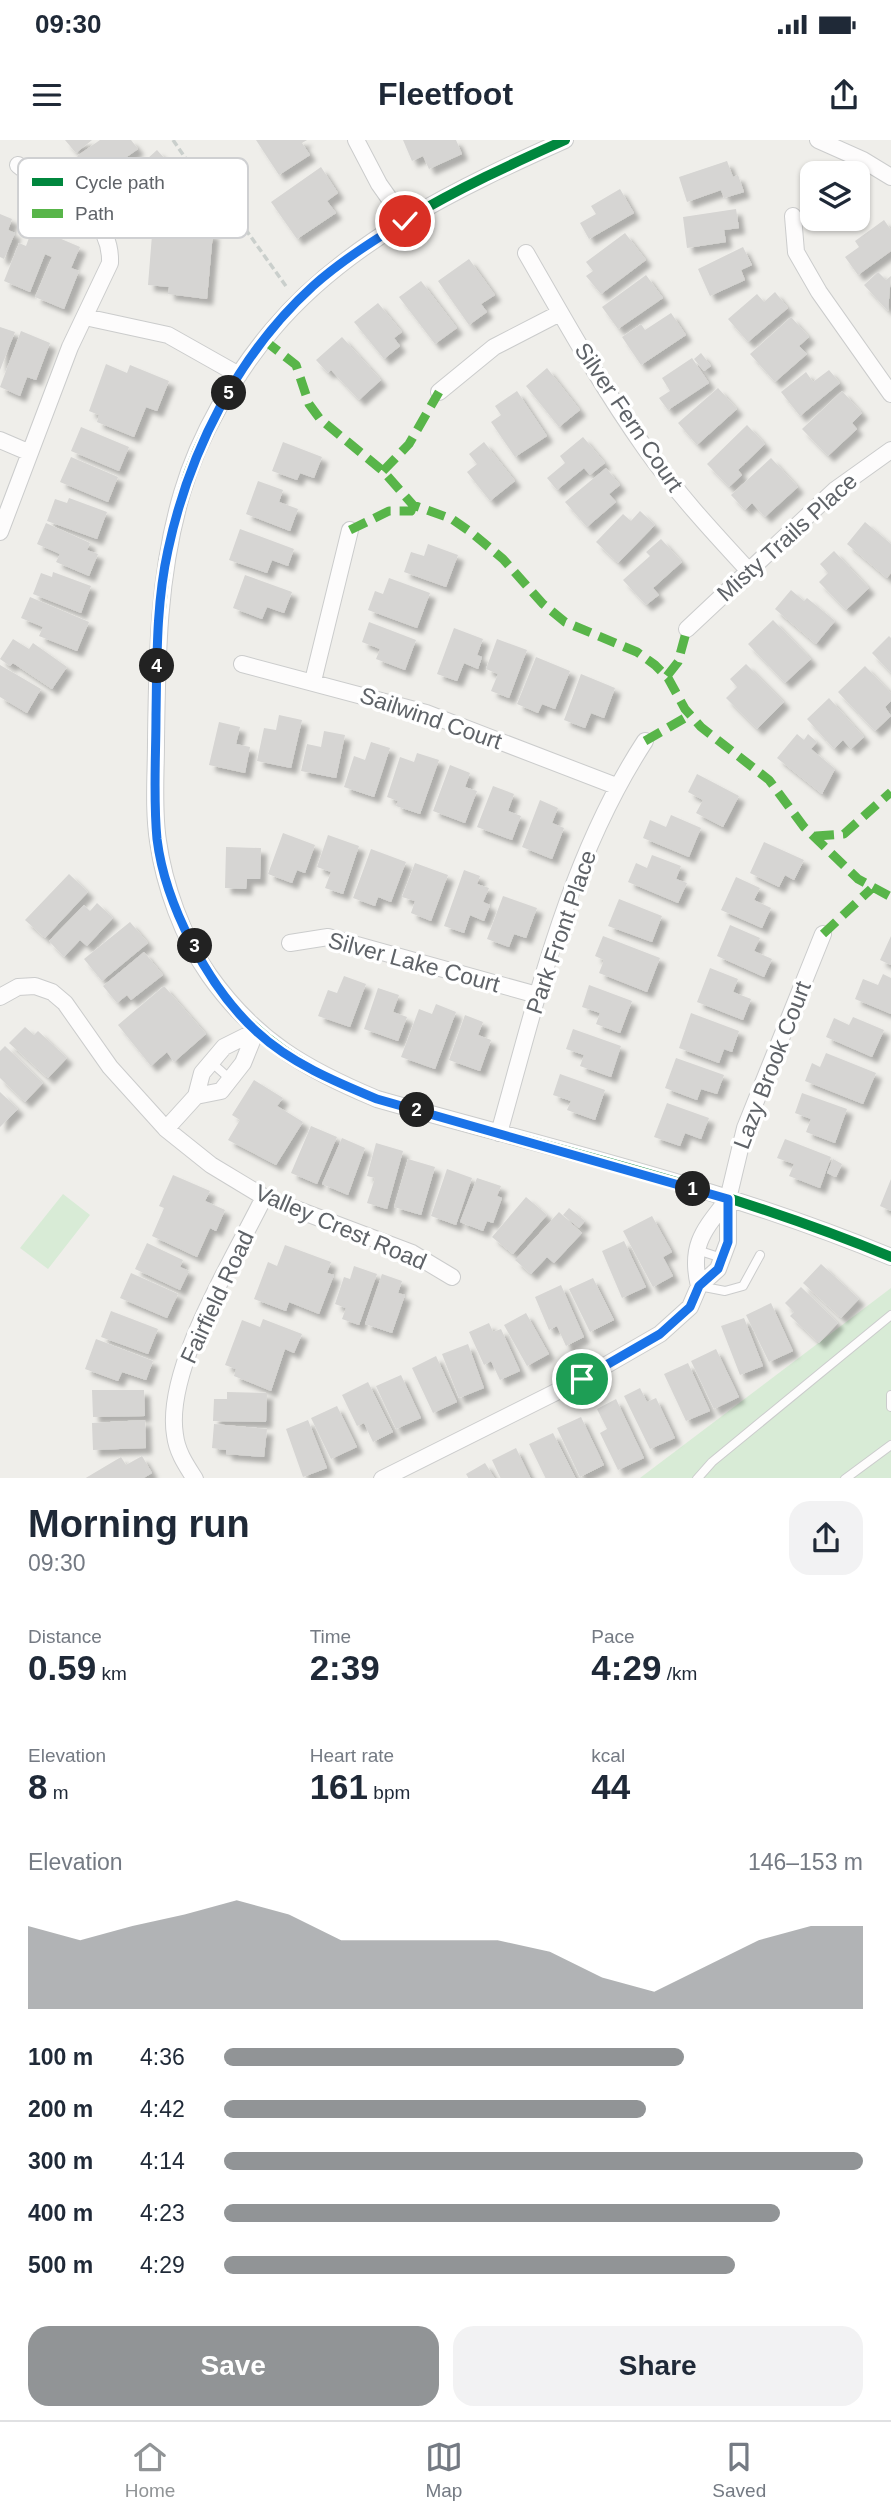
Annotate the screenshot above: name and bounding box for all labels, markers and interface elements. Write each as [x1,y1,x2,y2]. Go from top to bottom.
text: 09:30 [35,9,102,39]
icon: menu [28,76,66,114]
text: Fleetfoot [378,76,513,112]
icon: share [825,76,863,114]
legend [18,158,248,238]
map controls [800,161,870,231]
button: layers [800,161,870,231]
text: Cycle path [75,172,165,193]
pin [375,191,435,251]
icon: check [386,202,424,240]
text: Path [75,203,114,224]
street label: Silver Fern Court [570,338,689,497]
pin: 5 [212,376,246,410]
text: 5 [223,382,234,403]
street label: Misty Trails Place [712,467,862,607]
pin: 4 [140,648,174,684]
text: 4 [151,655,162,676]
street label: Sailwind Court [357,682,506,755]
street label: Park Front Place [521,847,601,1017]
street label: Silver Lake Court [325,927,503,998]
pin: 3 [178,928,212,964]
text: 3 [189,935,200,956]
street label: Lazy Brook Court [728,977,816,1153]
pin: 2 [400,1093,434,1128]
text: 2 [411,1099,422,1120]
pin: 1 [676,1172,710,1206]
text: 1 [687,1178,698,1199]
street label: Valley Crest Road [251,1179,431,1275]
street label: Fairfield Road [175,1227,259,1367]
pin [552,1349,612,1409]
icon: arrive [563,1360,601,1398]
button: share [789,1501,863,1575]
text: Morning run [28,1503,250,1545]
text: 09:30 [28,1550,86,1576]
text: Distance [28,1626,102,1647]
text: Time [310,1626,351,1647]
text: Pace [591,1626,635,1647]
text: 0.59 [28,1648,96,1687]
text: 2:39 [310,1648,380,1687]
text: 4:29 [591,1648,661,1687]
text: km [96,1663,127,1684]
text: /km [661,1663,697,1684]
text: Elevation [28,1745,106,1766]
text: Heart rate [310,1745,394,1766]
text: kcal [591,1745,625,1766]
text: 8 [28,1767,47,1806]
text: 161 [310,1767,368,1806]
text: 44 [591,1767,630,1806]
text: m [47,1782,69,1803]
text: bpm [368,1782,410,1803]
text: Elevation [28,1849,123,1875]
text: 146–153 m [748,1849,863,1875]
text: 100 m [28,2044,93,2070]
text: 4:36 [140,2044,185,2070]
text: 200 m [28,2096,93,2122]
text: 4:42 [140,2096,185,2122]
text: 300 m [28,2148,93,2174]
text: 4:14 [140,2148,185,2174]
text: 400 m [28,2200,93,2226]
text: 4:23 [140,2200,185,2226]
text: 500 m [28,2252,93,2278]
text: 4:29 [140,2252,185,2278]
button: Save [28,2326,439,2406]
button: Share [453,2326,863,2406]
tab: Home [125,2438,175,2502]
tab: Map [425,2438,463,2502]
tab: Saved [712,2438,766,2502]

